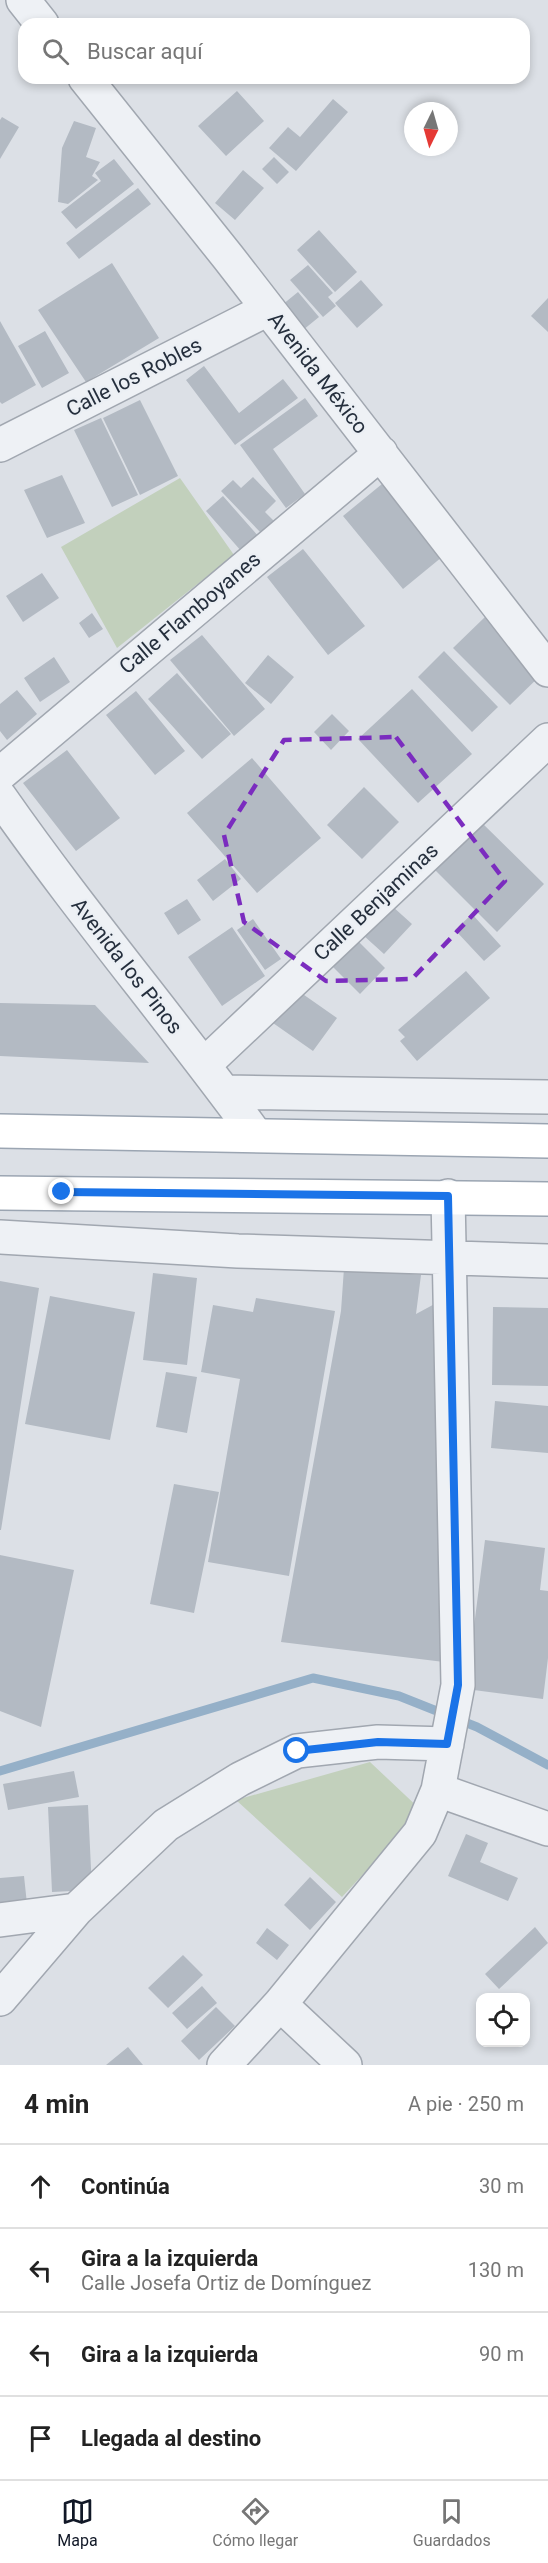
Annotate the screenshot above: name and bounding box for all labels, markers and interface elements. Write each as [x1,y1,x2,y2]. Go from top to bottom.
search box [18,18,530,84]
icon: search [39,35,72,68]
text: Buscar aquí [87,39,203,64]
north arrow [404,102,458,156]
street label: Avenida México [263,307,373,439]
street label: Calle los Robles [62,333,206,421]
street label: Calle Flamboyanes [115,547,265,679]
street label: Calle Benjaminas [309,838,443,966]
street label: Avenida los Pinos [67,893,187,1039]
route end [48,1178,74,1204]
route start [283,1737,309,1763]
map controls [476,1993,530,2047]
button: locate [476,1993,530,2047]
text: 4 min [24,2089,89,2119]
text: A pie · 250 m [408,2092,524,2116]
icon: ahead [24,2170,57,2203]
text: Continúa [81,2174,170,2199]
text: 30 m [479,2174,524,2198]
text: Gira a la izquierda [81,2246,258,2271]
icon: left [24,2254,57,2287]
text: 130 m [468,2258,524,2282]
text: Calle Josefa Ortiz de Domínguez [81,2271,371,2295]
icon: left [24,2338,57,2371]
text: Gira a la izquierda [81,2342,258,2367]
text: 90 m [479,2342,524,2366]
icon: arrive [24,2422,57,2455]
text: Llegada al destino [81,2426,261,2451]
tab: Mapa [57,2495,98,2550]
tab: Cómo llegar [212,2495,298,2550]
tab: Guardados [413,2495,491,2550]

